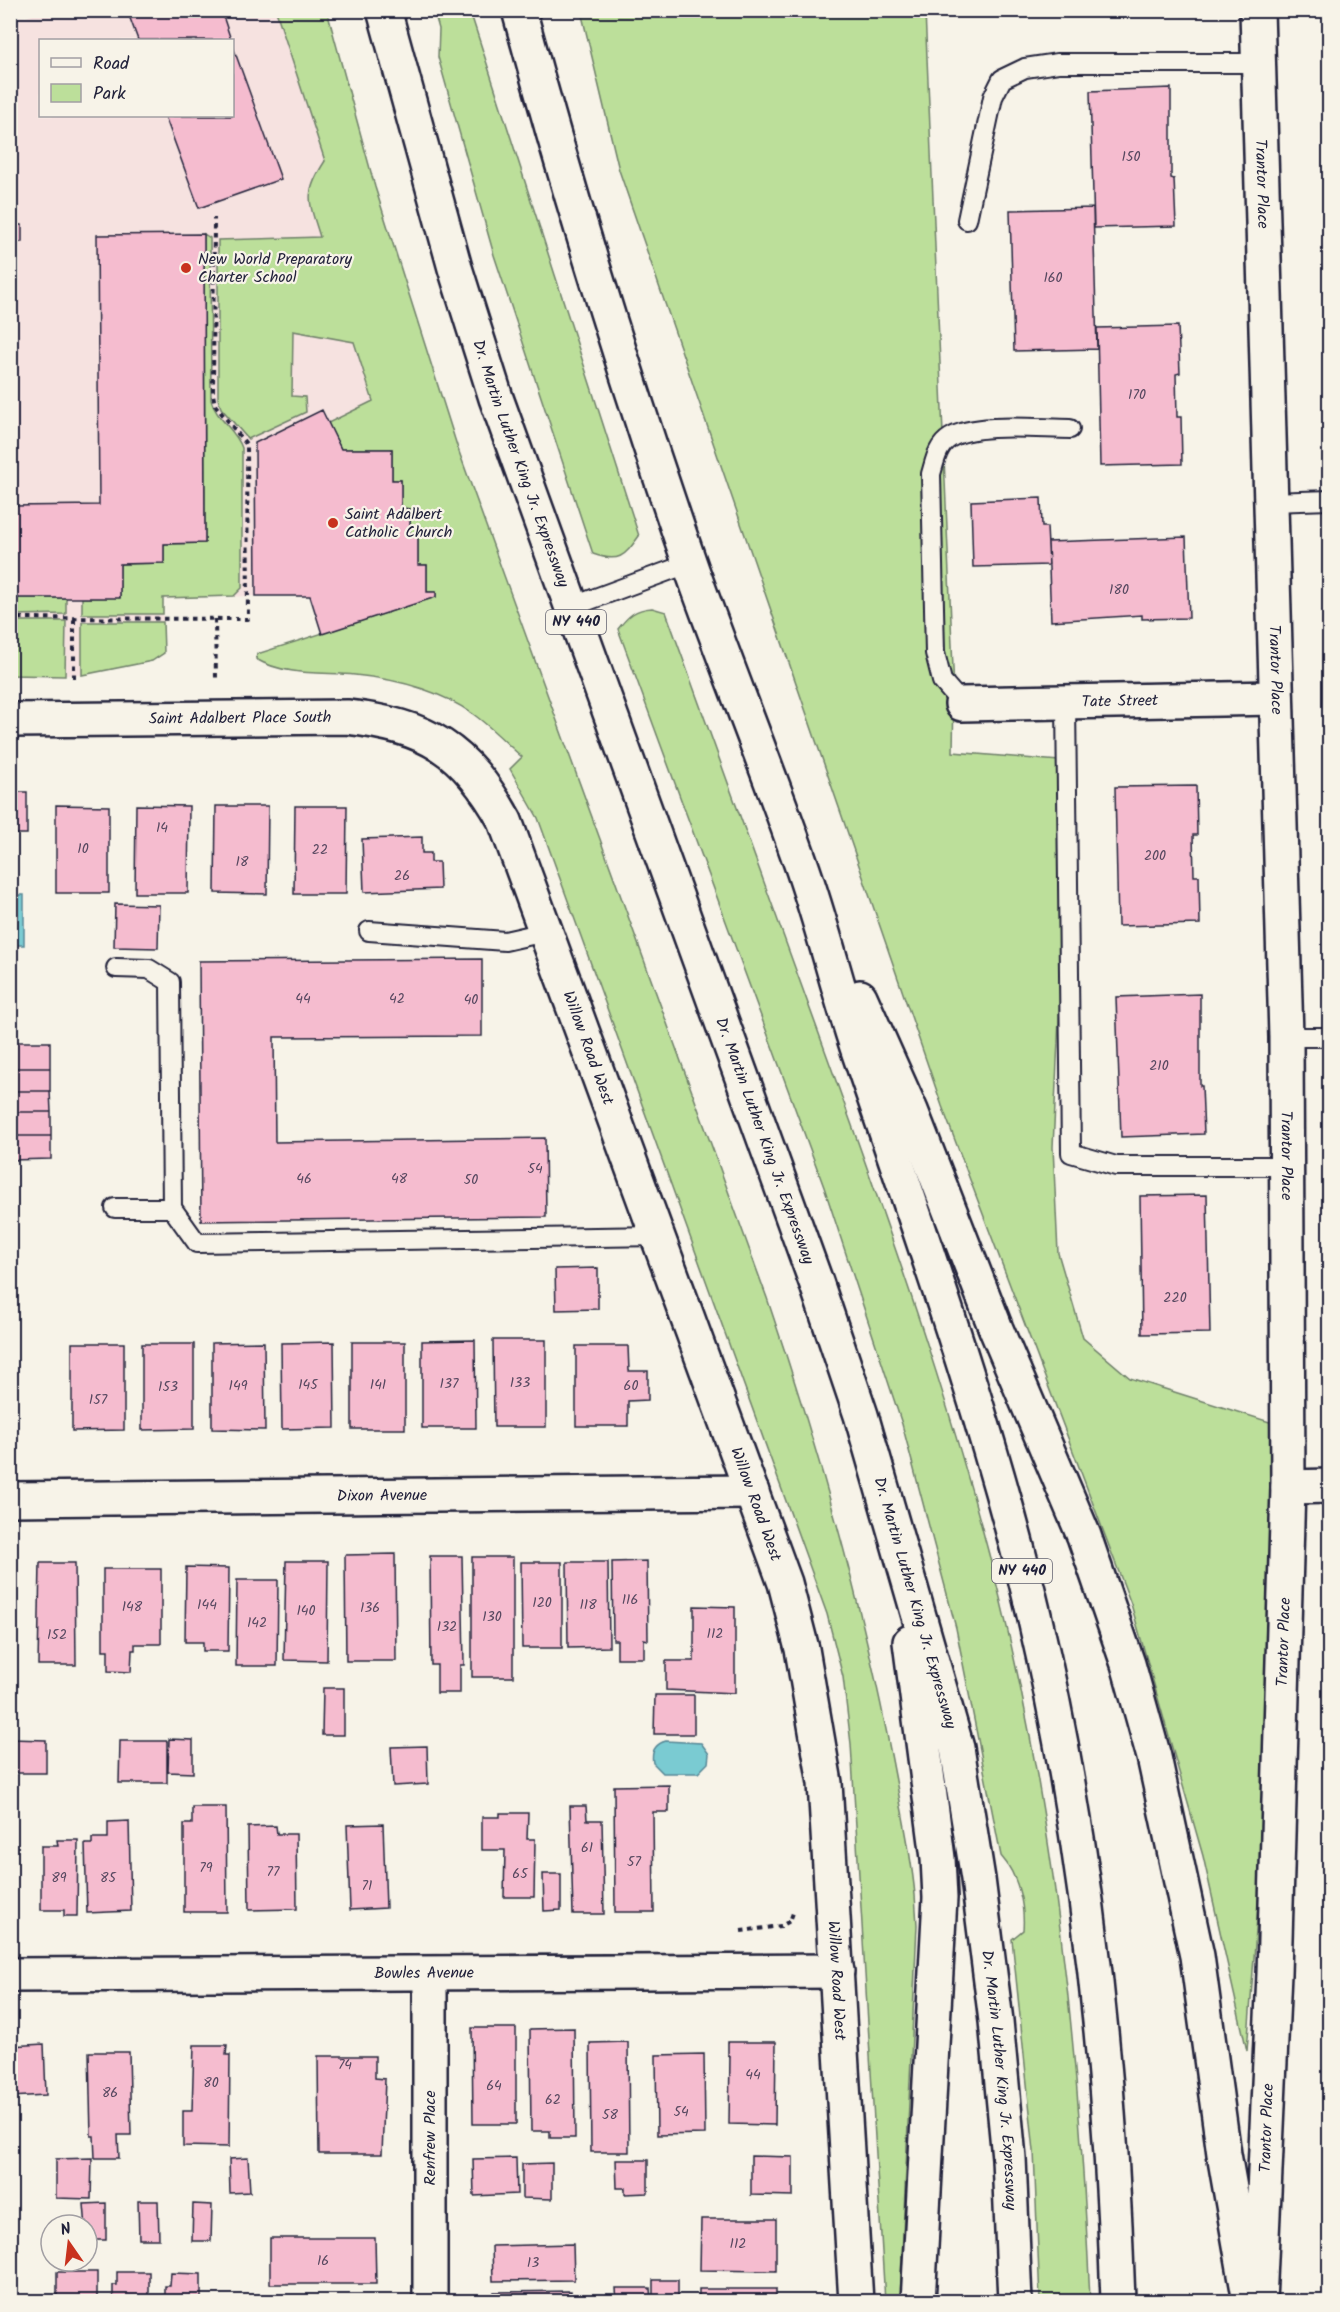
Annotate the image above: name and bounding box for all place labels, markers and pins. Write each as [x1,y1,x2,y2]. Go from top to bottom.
place label: New World Preparatory Charter School [198,247,352,290]
marker: New World Preparatory Charter School [179,261,193,275]
place label: Saint Adalbert Catholic Church [345,502,452,545]
marker: Saint Adalbert Catholic Church [326,516,340,530]

